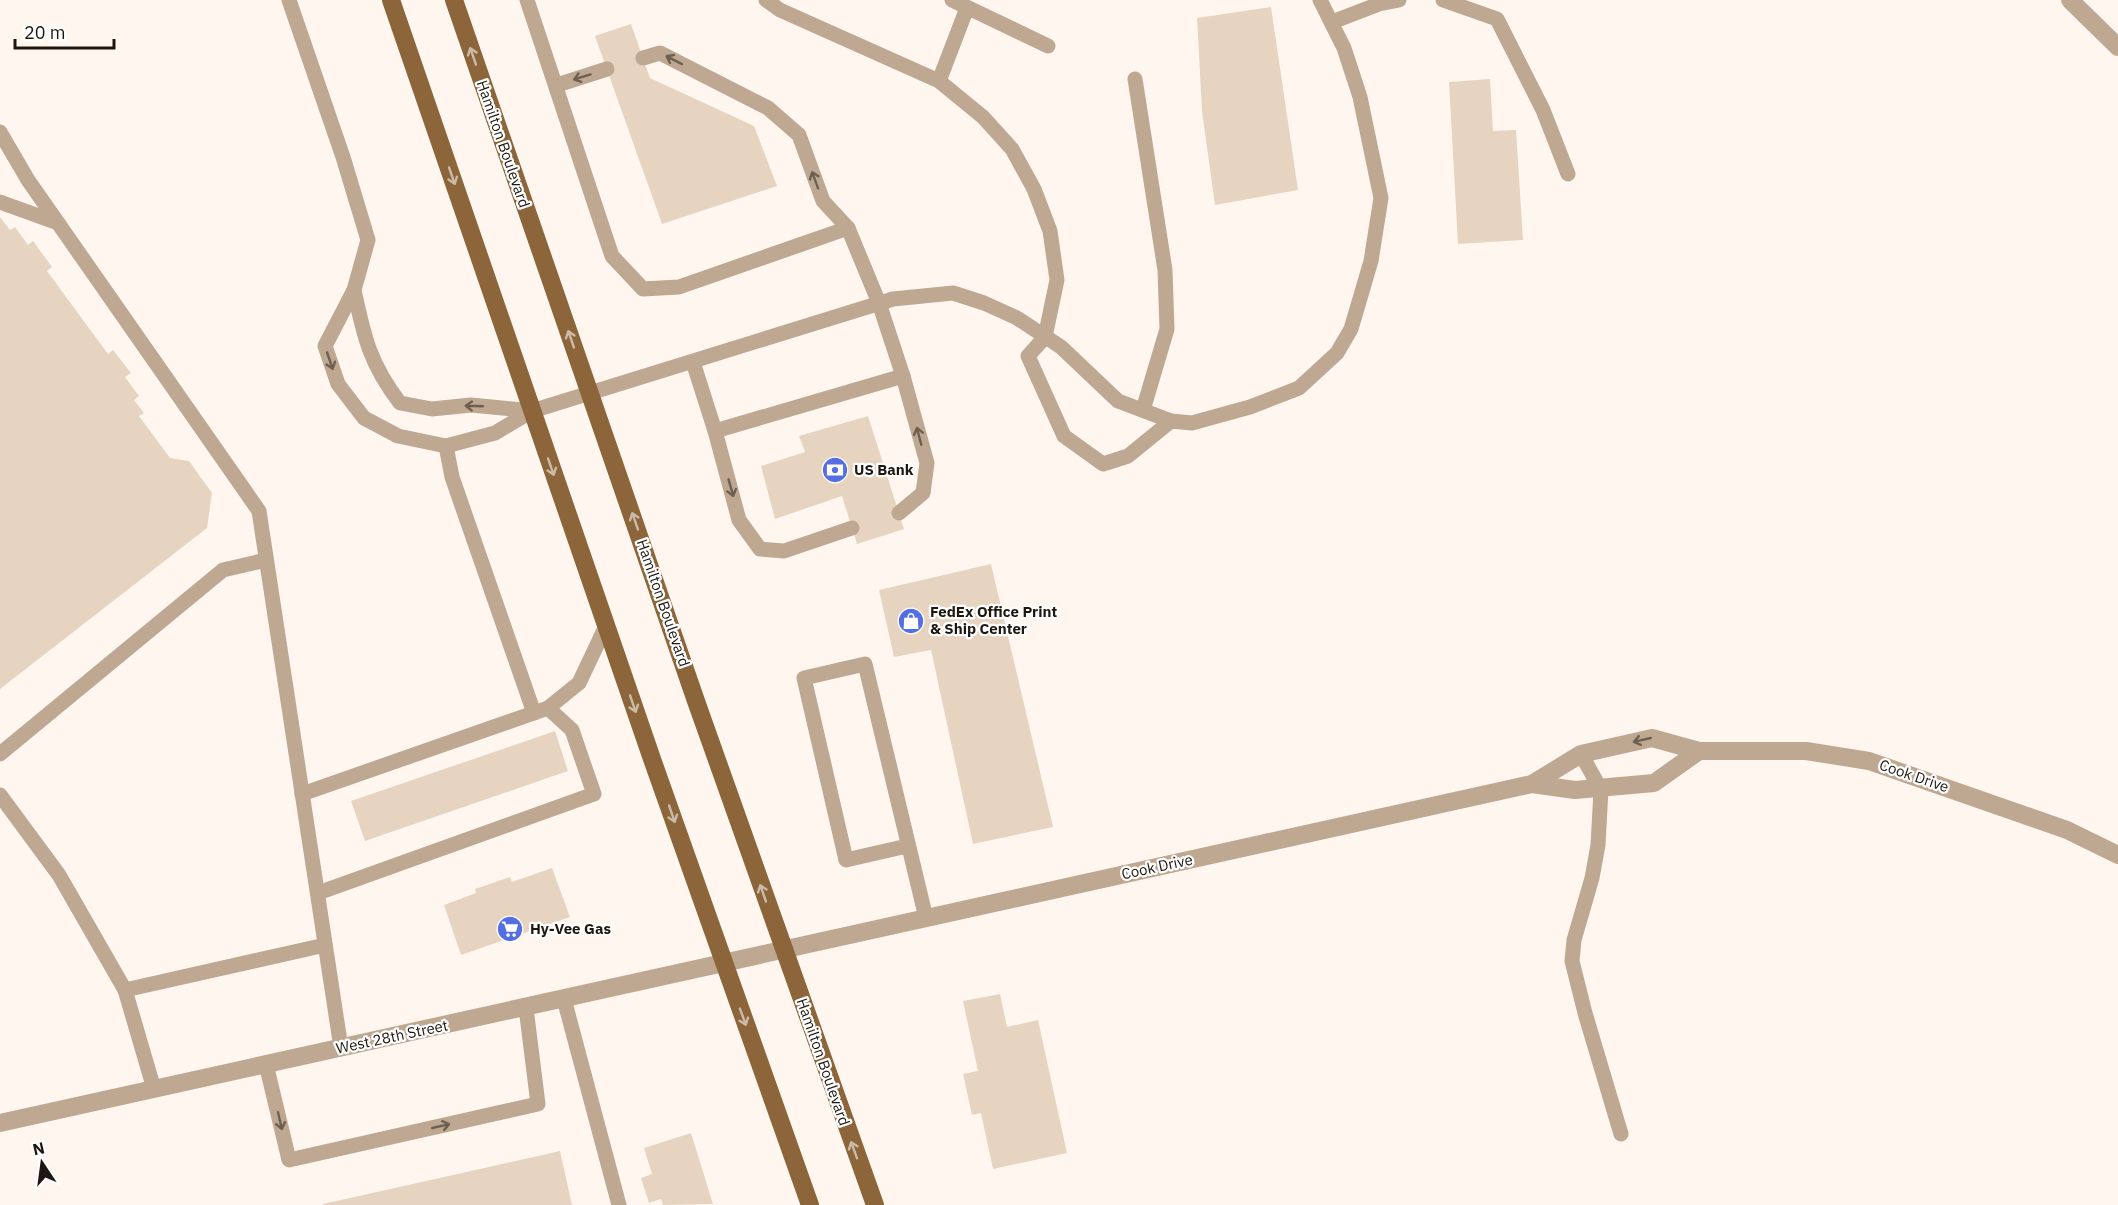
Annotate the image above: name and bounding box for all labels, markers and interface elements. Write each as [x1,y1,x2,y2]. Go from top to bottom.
scale bar [15,12,114,50]
text: 20 m [24,21,66,44]
one-way arrow [467,47,478,66]
one-way arrow [665,53,683,65]
one-way arrow [573,72,592,83]
street label: Hamilton Boulevard [473,78,534,210]
one-way arrow [448,166,459,185]
one-way arrow [809,171,820,190]
one-way arrow [565,331,576,349]
one-way arrow [326,351,337,370]
one-way arrow [465,401,485,412]
one-way arrow [913,427,924,446]
bank icon: US Bank [820,455,850,485]
one-way arrow [547,457,558,476]
place label: US Bank [854,460,914,479]
one-way arrow [725,478,737,497]
one-way arrow [628,512,639,531]
street label: Hamilton Boulevard [633,537,694,669]
place label: FedEx Office Print & Ship Center [930,602,1057,638]
shop icon: FedEx Office Print & Ship Center [896,606,926,636]
one-way arrow [629,694,640,713]
one-way arrow [1633,735,1652,747]
street label: Cook Drive [1877,755,1951,796]
one-way arrow [667,804,678,823]
street label: Cook Drive [1120,850,1194,883]
one-way arrow [757,884,768,903]
supermarket icon: Hy-Vee Gas [495,914,525,944]
place label: Hy-Vee Gas [530,919,611,938]
street label: Hamilton Boulevard [793,996,854,1128]
one-way arrow [739,1007,750,1026]
street label: West 28th Street [334,1015,450,1058]
one-way arrow [274,1111,286,1130]
one-way arrow [430,1120,450,1131]
north arrow [12,1133,72,1193]
text: N [31,1137,47,1159]
one-way arrow [848,1141,859,1160]

